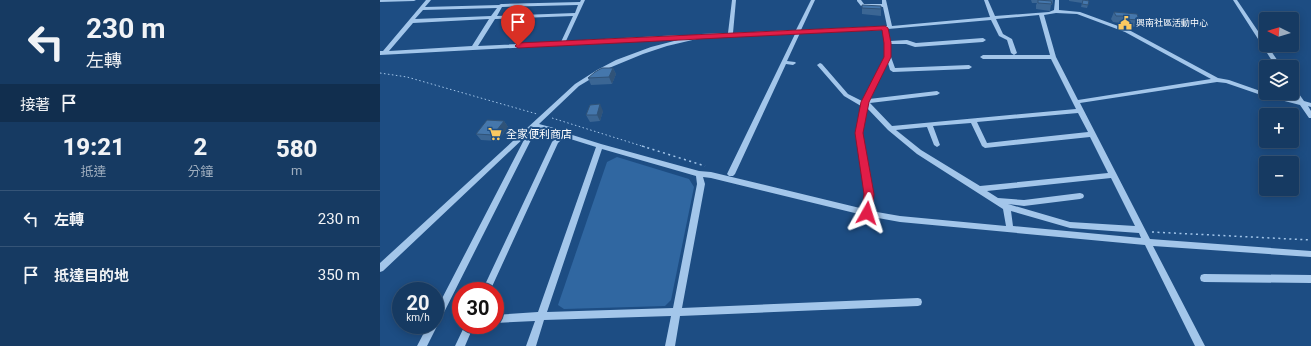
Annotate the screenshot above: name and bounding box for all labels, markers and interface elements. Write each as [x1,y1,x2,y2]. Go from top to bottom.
pin [501,5,535,46]
icon: arrive [507,11,529,33]
text: 230 m [86,12,165,45]
north arrow [1259,12,1299,52]
map controls [1259,12,1299,196]
public building icon: 興南社區活動中心 [1117,15,1133,31]
icon: left [20,16,72,68]
place label: 興南社區活動中心 [1136,18,1208,28]
text: 左轉 [86,50,122,71]
button: layers [1259,60,1299,100]
icon: arrive [58,92,80,114]
text: 接著 [20,96,50,114]
button: + [1259,108,1299,148]
supermarket icon: 全家便利商店 [487,126,503,142]
place label: 全家便利商店 [506,128,572,141]
text: 19:21 [63,133,125,161]
text: 2 [193,133,207,161]
text: 580 [276,135,317,163]
button: − [1259,156,1299,196]
text: m [291,163,302,178]
text: 抵達 [81,164,107,179]
text: 分鐘 [187,164,213,179]
position arrow [846,192,888,234]
icon: left [20,208,42,230]
text: 230 m [318,210,360,228]
text: 左轉 [54,211,84,229]
icon: arrive [20,264,42,286]
text: 350 m [318,266,360,284]
text: 抵達目的地 [54,267,129,285]
speed limit sign: 30 [452,282,504,334]
text: 20 [407,291,429,315]
text: km/h [406,312,430,323]

